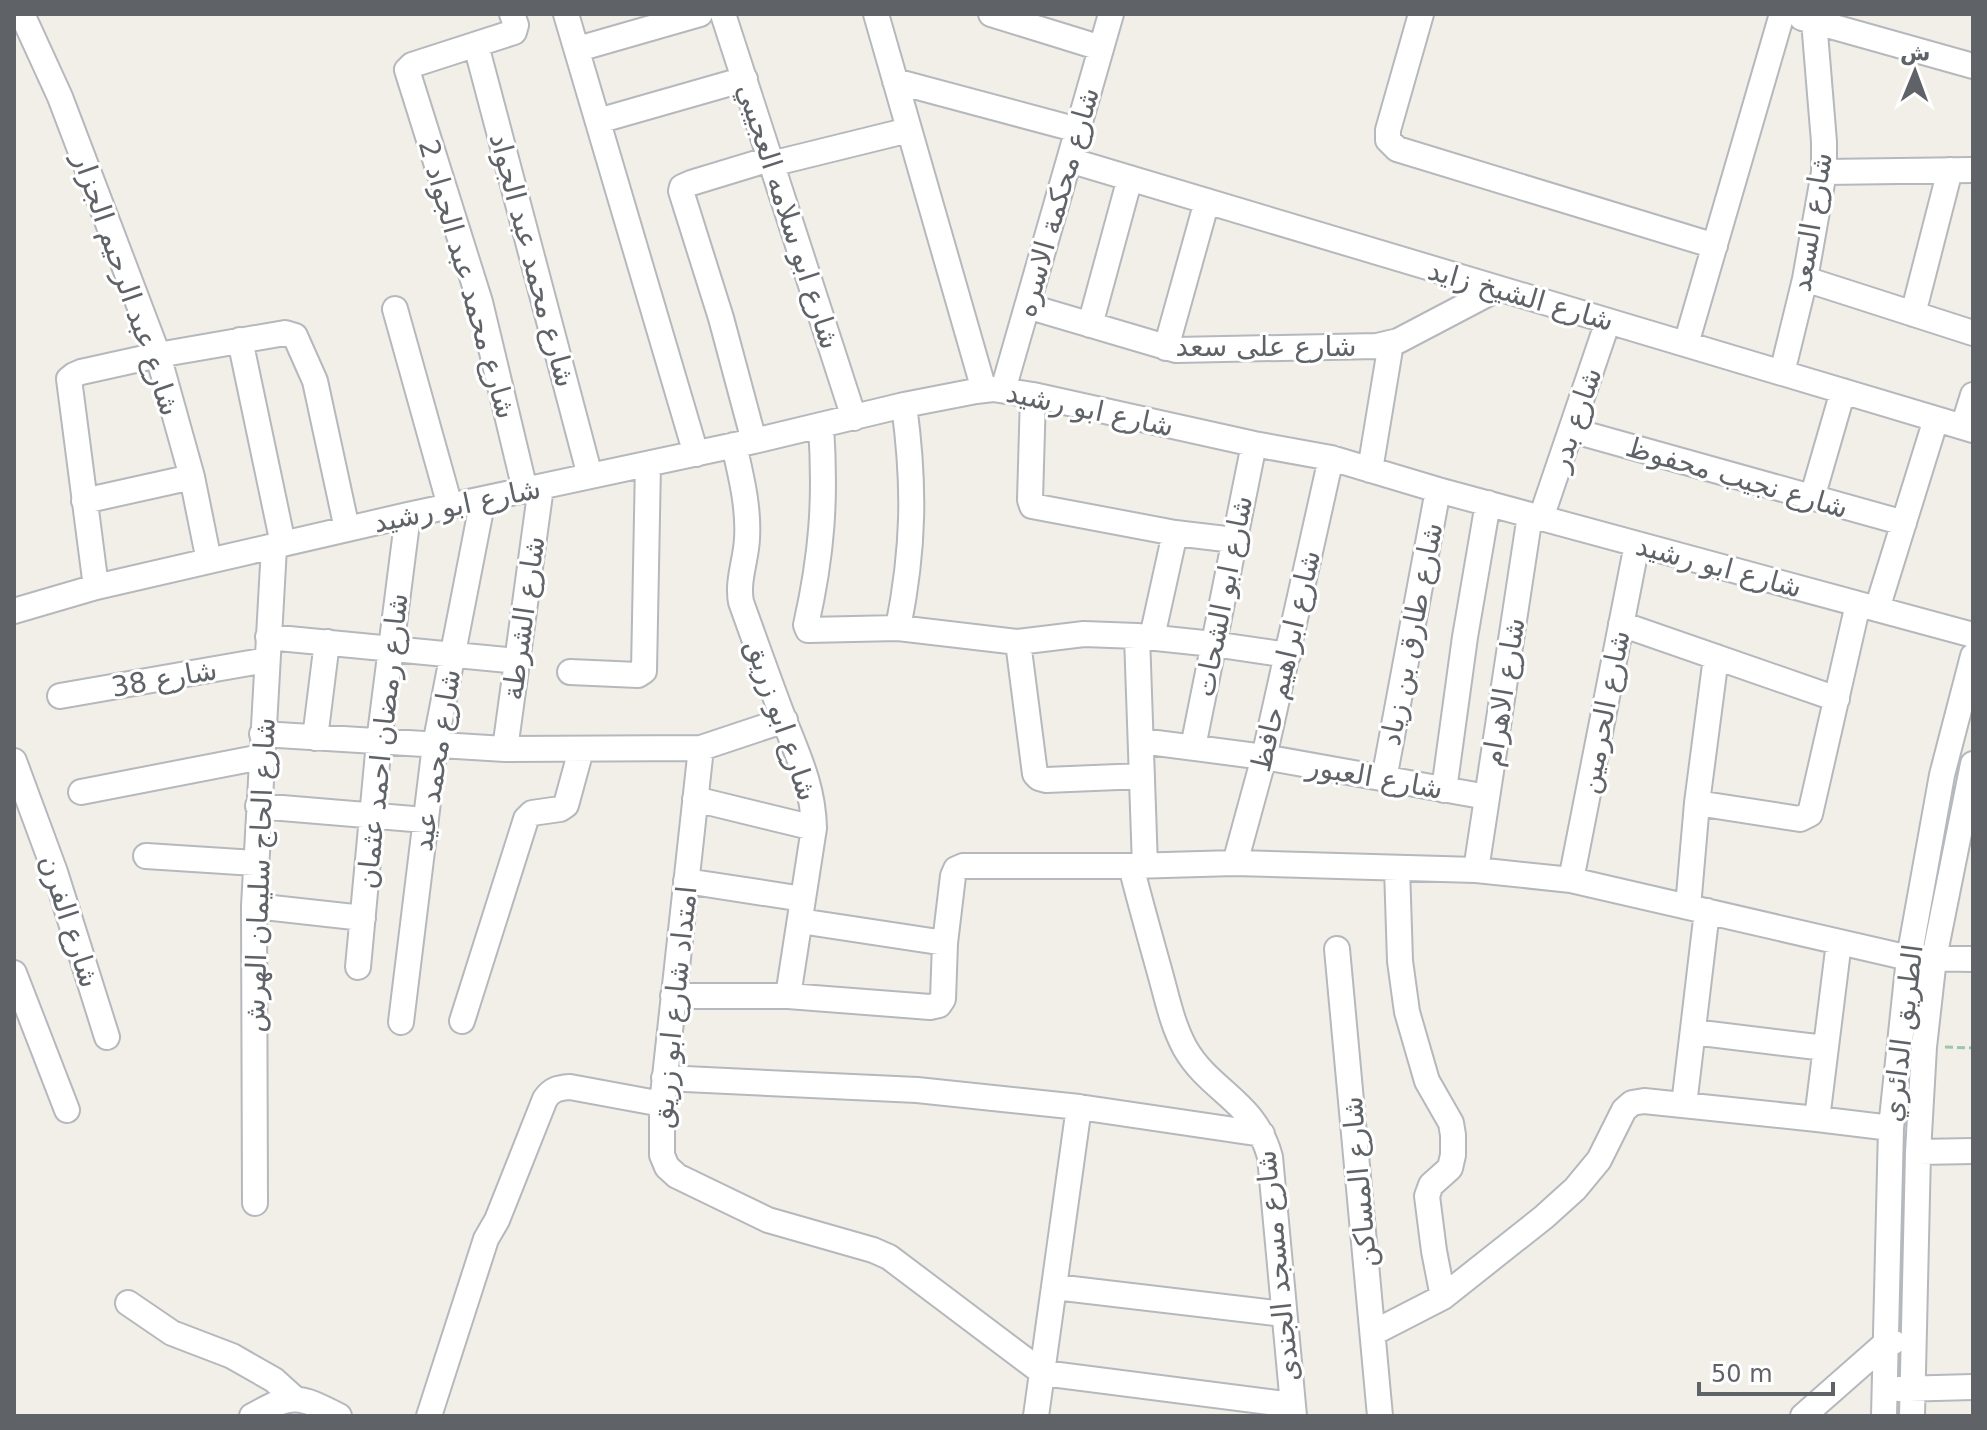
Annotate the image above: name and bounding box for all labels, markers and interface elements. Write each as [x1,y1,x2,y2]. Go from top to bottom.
north arrow [1875,32,1955,112]
text: ش [1900,40,1931,65]
street label: شارع ابو سلامه العجيبي [730,79,847,353]
street label: شارع محكمة الاسره [1009,84,1106,321]
street label: شارع محمد عبد الجواد [483,129,582,391]
street label: شارع محمد عبد الجواد 2 [412,136,523,422]
street label: شارع عبد الرحيم الجزار [65,146,187,420]
street label: شارع السعد [1784,150,1839,294]
street label: شارع الشيخ زايد [1424,253,1618,338]
street label: شارع على سعد [1175,330,1357,363]
street label: شارع بدر [1542,363,1609,477]
street label: شارع ابو رشيد [1003,376,1177,443]
street label: شارع نجيب محفوظ [1622,430,1852,525]
street label: شارع ابو رشيد [370,472,544,539]
street label: شارع ابو الشحات [1188,493,1259,700]
street label: شارع طارق بن زياد [1374,520,1449,748]
street label: شارع ابو رشيد [1632,529,1805,604]
street label: شارع الشرطة [496,534,551,702]
street label: شارع ابراهيم حافظ [1244,547,1327,775]
street label: شارع رمضان احمد عثمان [351,592,414,891]
street label: شارع الاهرام [1475,615,1532,769]
street label: شارع الحرمين [1572,628,1636,797]
street label: شارع ابو زريق [739,635,825,805]
street label: شارع 38 [109,653,220,704]
street label: شارع محمد عيد [406,667,467,853]
street label: شارع الحاج سليمان الهرش [238,717,282,1033]
street label: شارع العبور [1302,749,1445,806]
street label: شارع الفرن [33,851,106,992]
street label: امتداد شارع ابو زريق [645,884,704,1130]
street label: الطريق الدائري [1875,942,1930,1124]
street label: شارع المساكن [1336,1095,1383,1269]
street label: شارع مسجد الجندى [1249,1149,1306,1383]
scale bar [1699,1346,1833,1396]
text: 50 m [1711,1360,1773,1388]

